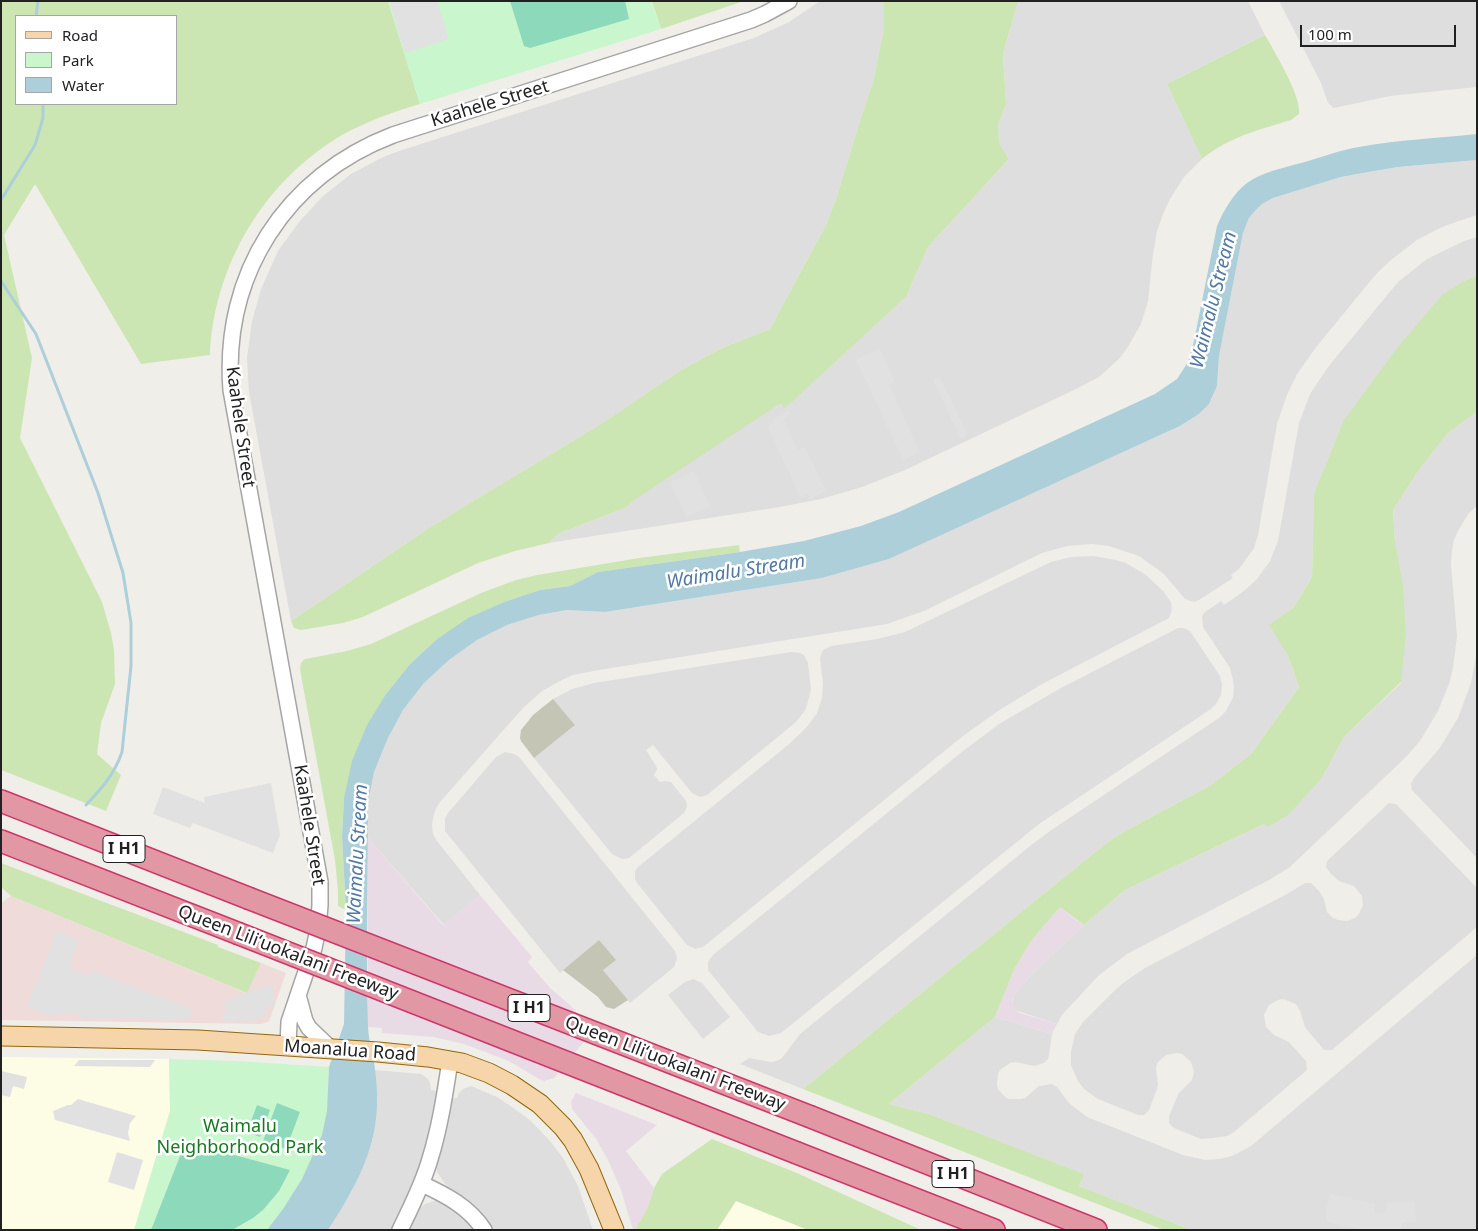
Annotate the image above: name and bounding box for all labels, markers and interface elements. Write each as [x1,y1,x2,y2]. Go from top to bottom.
legend [15,15,178,105]
scale bar [1303,15,1459,47]
text: 100 m [1308,24,1352,44]
text: Road [62,25,98,45]
text: Park [62,50,94,70]
text: Water [62,75,104,95]
street label: Kaahele Street [428,76,552,132]
water label: Waimalu Stream [1186,229,1242,371]
street label: Kaahele Street [221,365,259,489]
water label: Waimalu Stream [665,550,807,594]
street label: Kaahele Street [289,763,329,887]
water label: Waimalu Stream [343,784,373,924]
road number: I H1 [103,836,145,862]
street label: Queen Liliʻuokalani Freeway [175,901,401,1005]
road number: I H1 [508,994,550,1021]
street label: Queen Liliʻuokalani Freeway [562,1012,788,1116]
street label: Moanalua Road [283,1036,417,1066]
park label: Waimalu Neighborhood Park [157,1116,323,1158]
road number: I H1 [932,1160,974,1188]

